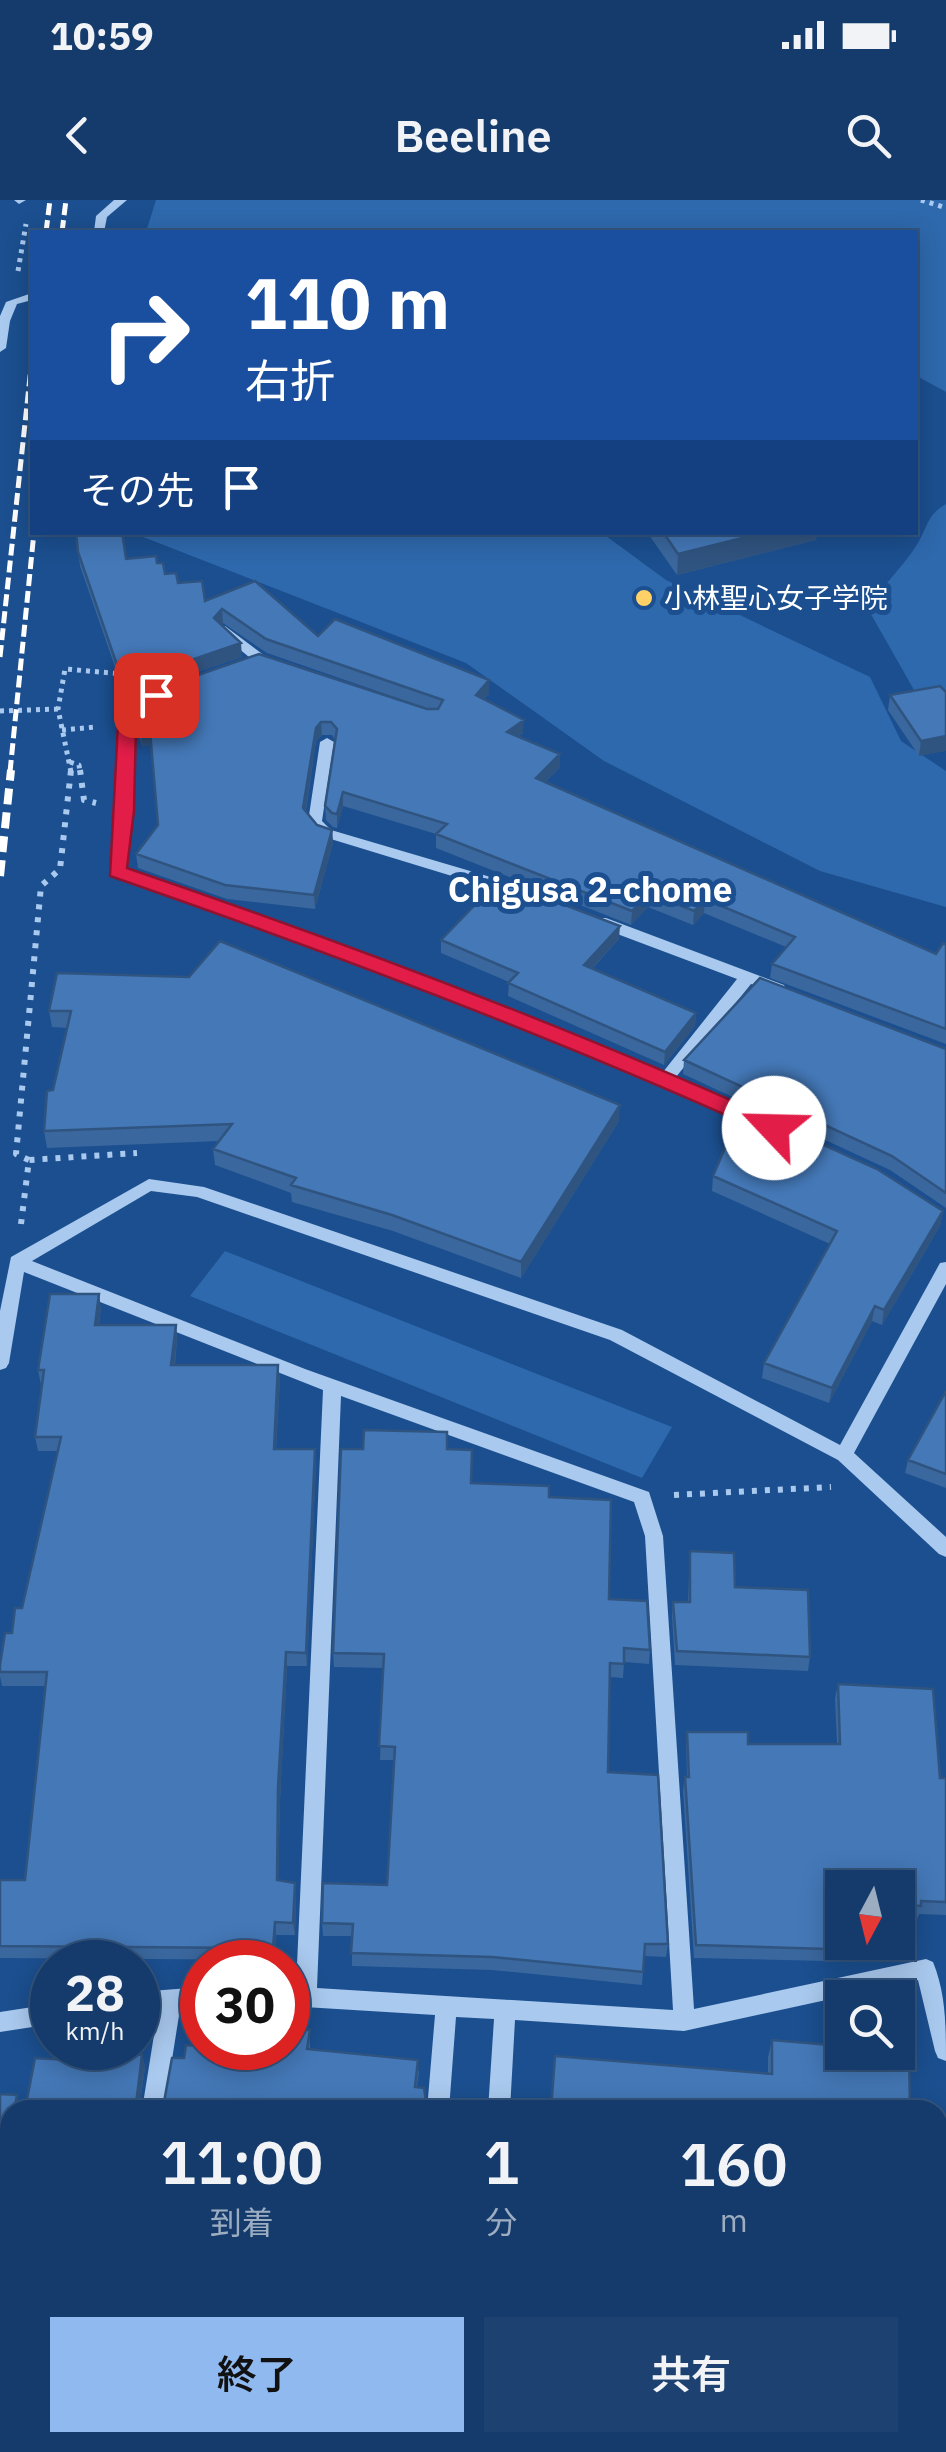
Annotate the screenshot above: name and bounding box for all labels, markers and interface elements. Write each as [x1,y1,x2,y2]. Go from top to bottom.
text: 10:59 [50,11,154,60]
text: Beeline [394,106,552,164]
icon: back [50,108,105,163]
icon: search [841,108,896,163]
text: 110 m [245,257,450,348]
icon: right [80,270,210,400]
text: 右折 [245,351,335,409]
icon: arrive [214,460,269,515]
text: その先 [80,465,194,514]
place label: 小林聖心女子学院 [664,579,888,616]
marker: 小林聖心女子学院 [633,587,655,609]
pin [114,653,199,738]
icon: arrive [129,668,184,723]
district label: Chigusa 2-chome [448,866,732,912]
position arrow [722,1076,826,1180]
north arrow [825,1870,915,1960]
map controls [825,1870,915,2070]
speed limit sign: 30 [180,1940,310,2070]
text: 28 [65,1960,125,2025]
button: search [825,1980,915,2070]
text: km/h [66,2014,124,2047]
text: 11:00 [160,2122,323,2201]
text: 1 [484,2122,520,2201]
text: 160 [680,2124,788,2203]
text: m [720,2199,748,2241]
text: 到着 [210,2201,274,2243]
text: 分 [486,2201,518,2243]
button: 終了 [50,2317,464,2432]
button: 共有 [484,2317,898,2432]

